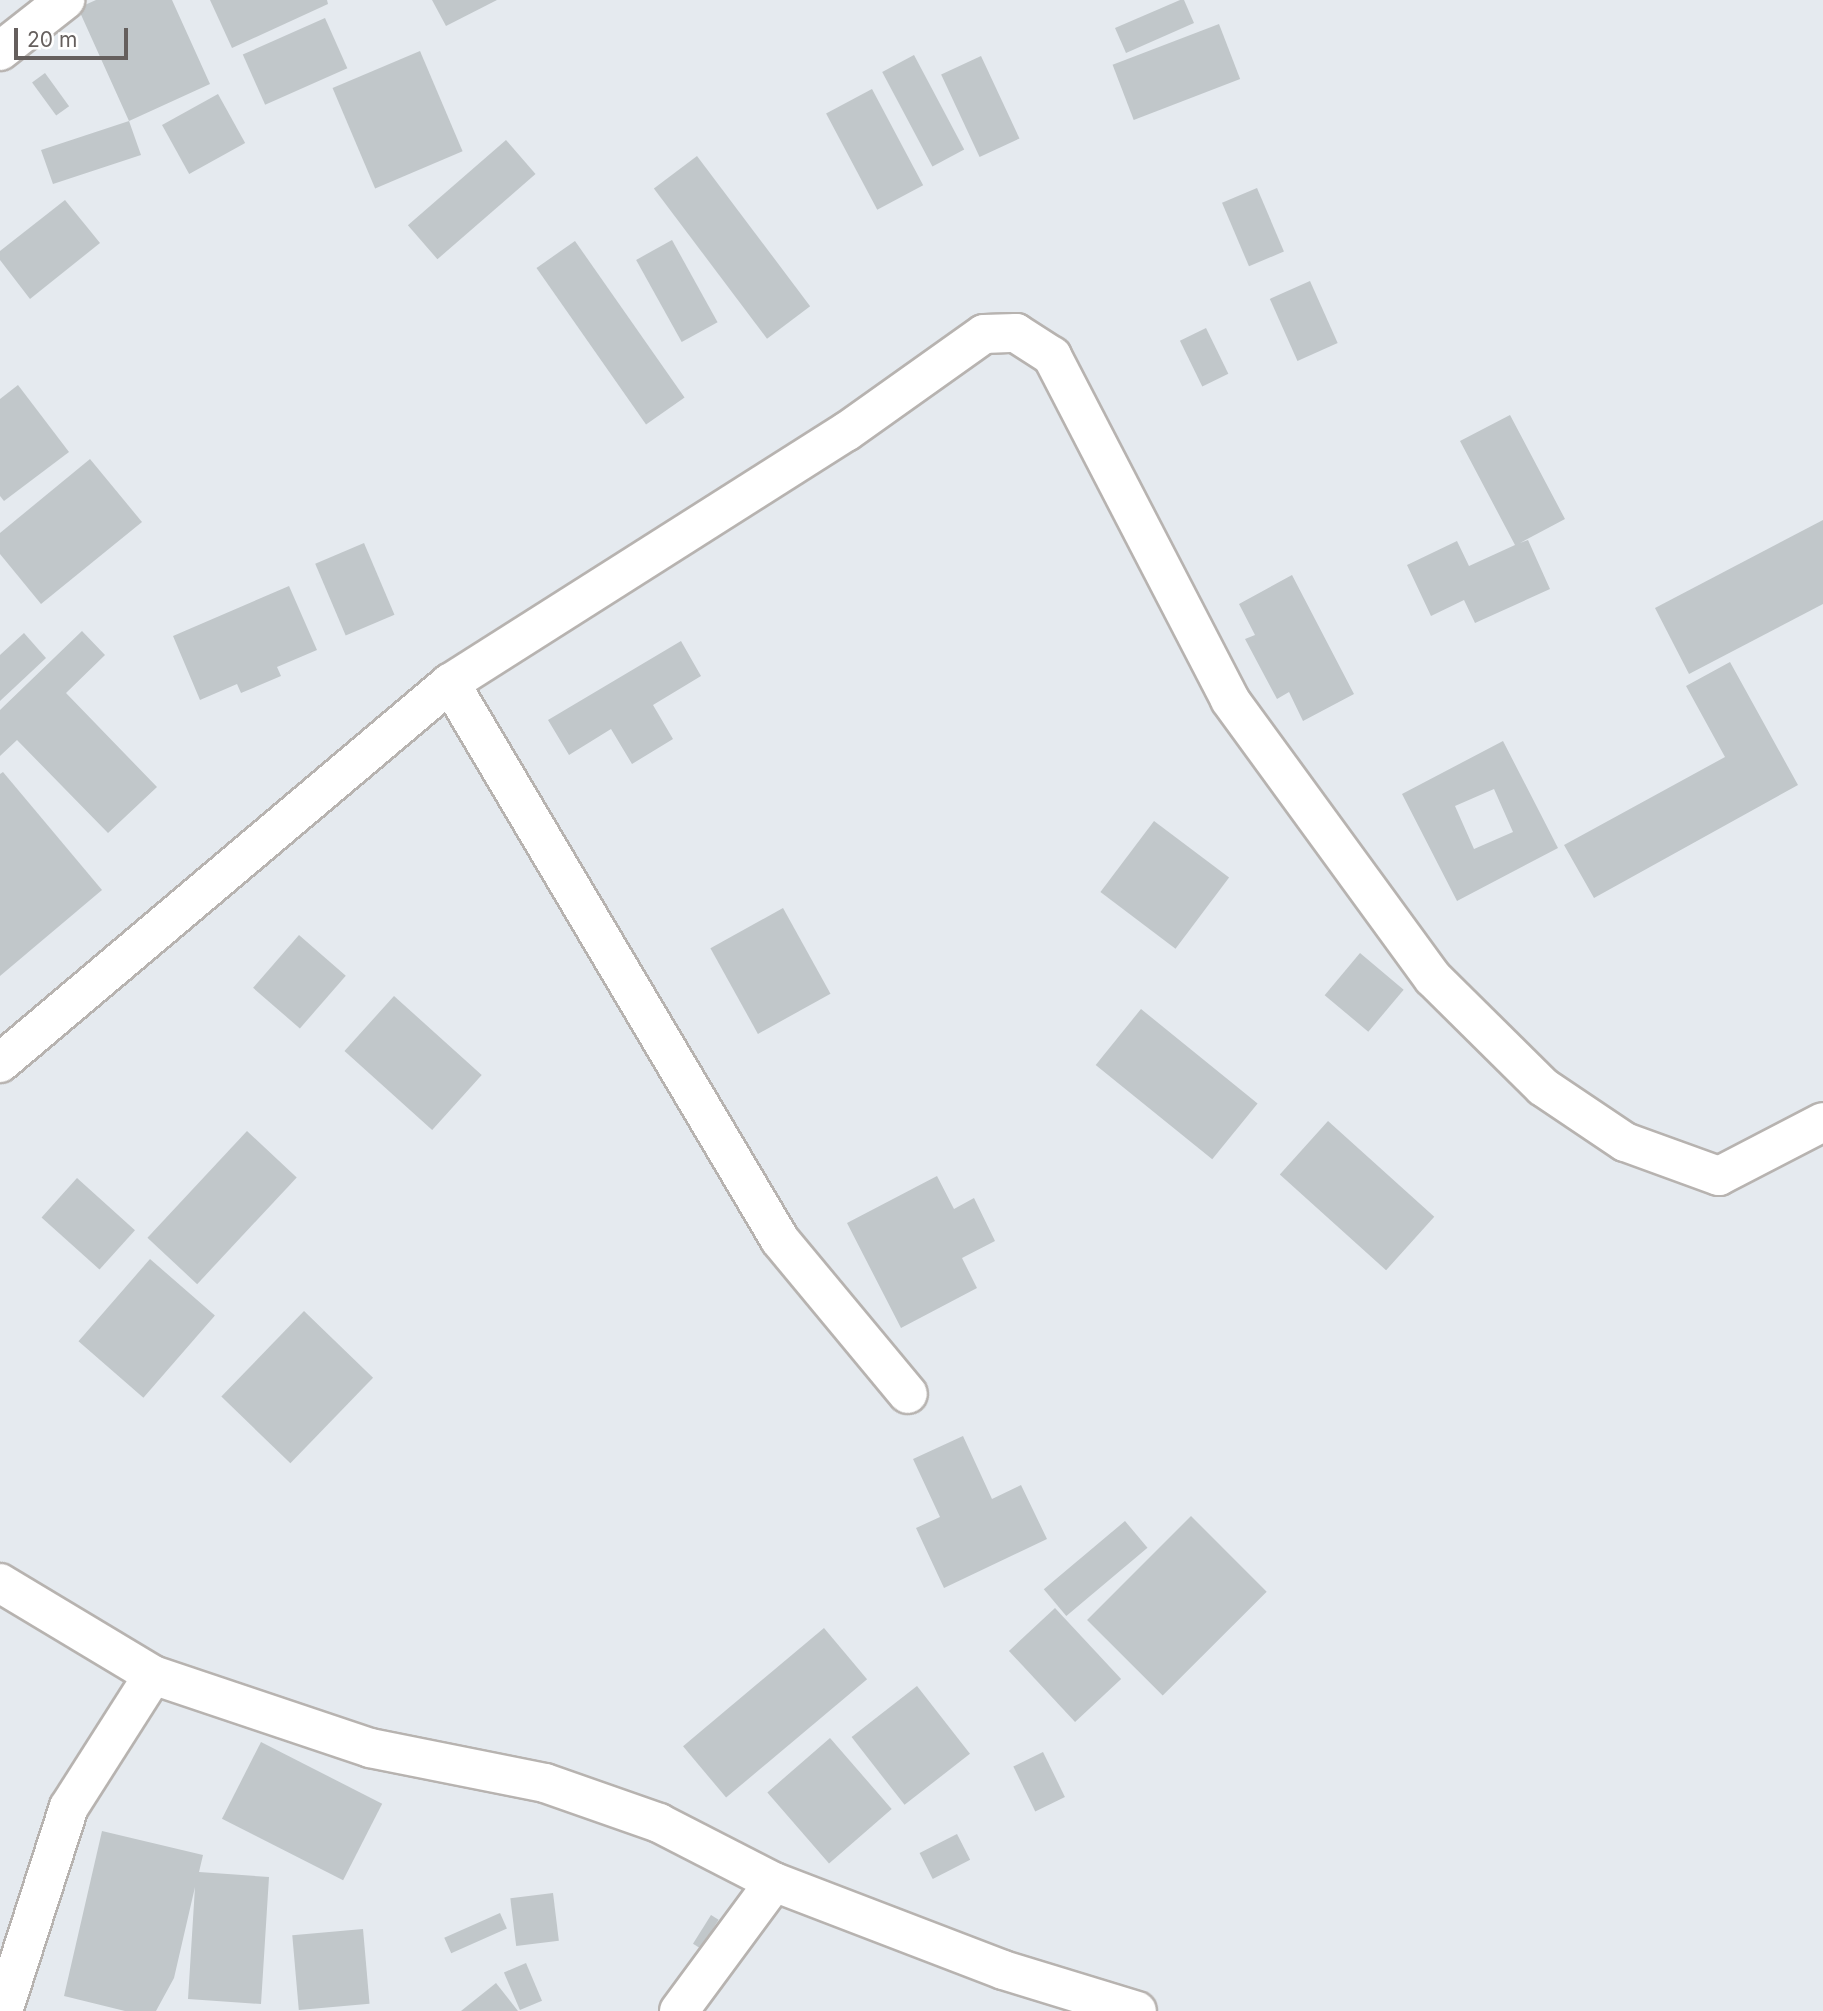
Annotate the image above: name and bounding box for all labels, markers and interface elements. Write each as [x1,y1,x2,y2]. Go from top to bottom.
scale bar [18,14,131,58]
text: 20 m [27,27,77,52]

